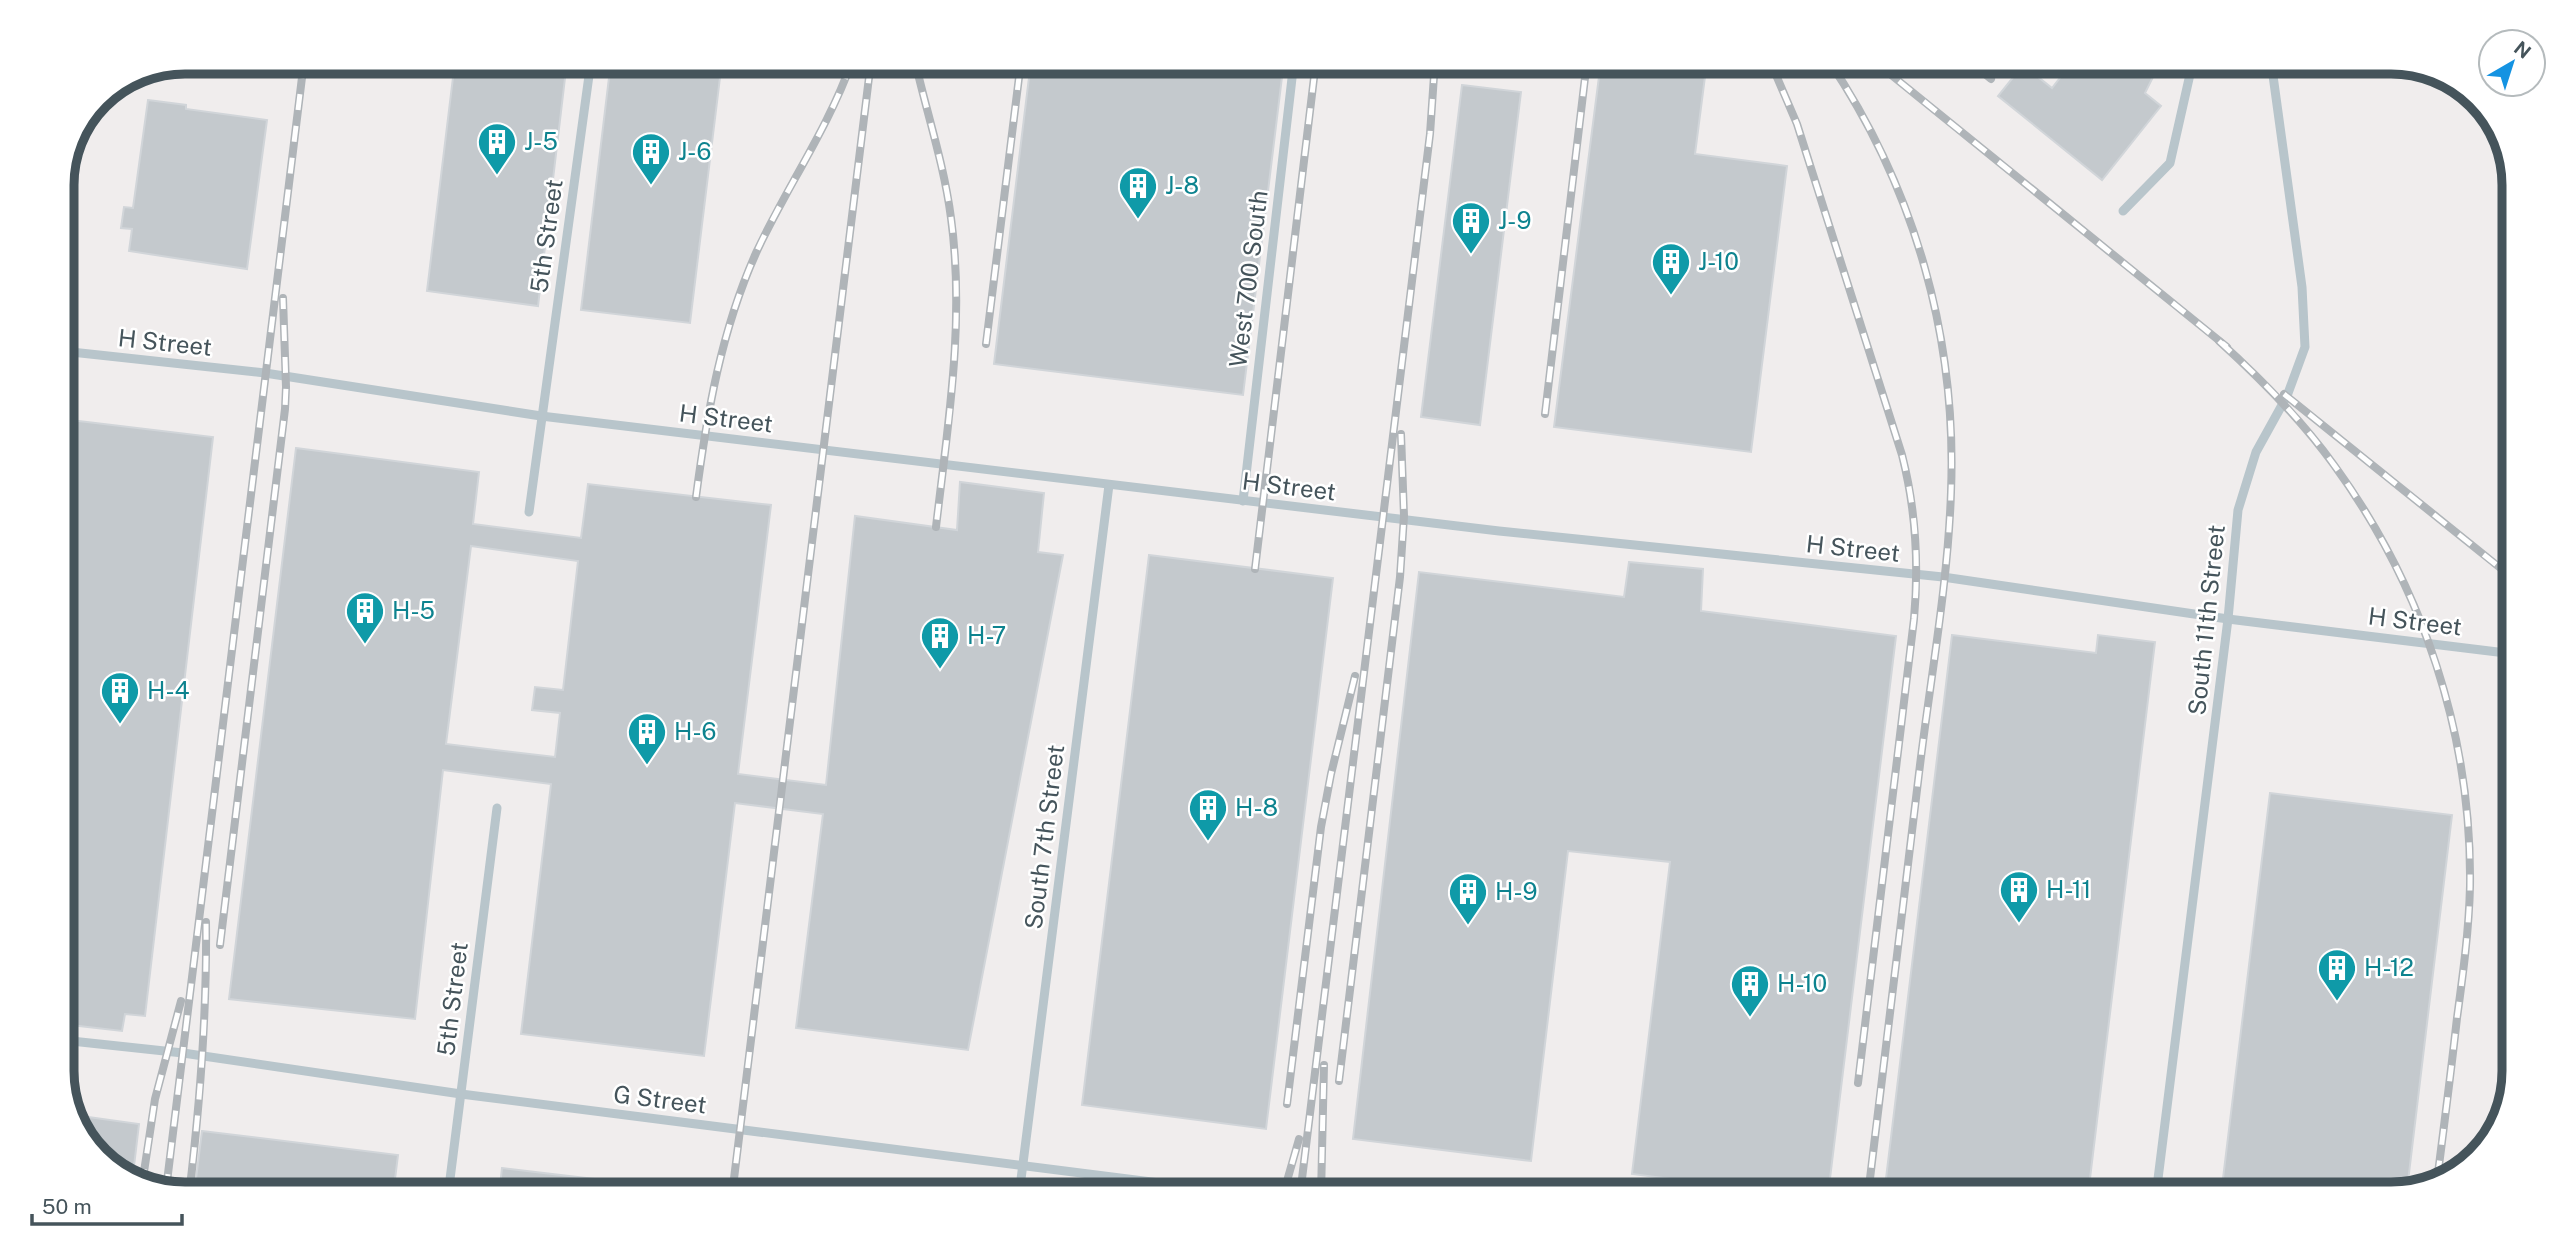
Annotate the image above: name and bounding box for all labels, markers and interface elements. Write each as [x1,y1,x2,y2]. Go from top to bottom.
north arrow [2477,28,2547,98]
text: N [2510,37,2535,63]
building icon: J-5 [476,121,518,176]
place label: J-5 [524,127,558,155]
building icon: J-6 [630,131,672,186]
place label: J-6 [678,137,711,165]
building icon: J-8 [1117,165,1159,220]
place label: J-8 [1165,171,1199,199]
street label: 5th Street [524,177,568,294]
street label: West 700 South [1223,189,1273,369]
building icon: J-9 [1450,200,1492,255]
place label: J-9 [1498,206,1531,234]
building icon: J-10 [1650,241,1692,296]
place label: J-10 [1698,247,1739,275]
street label: H Street [117,323,213,361]
street label: H Street [678,398,775,438]
street label: H Street [1241,466,1338,506]
street label: South 11th Street [2182,523,2230,716]
street label: H Street [1805,529,1901,567]
building icon: H-5 [344,590,386,645]
place label: H-5 [392,596,435,624]
street label: H Street [2367,601,2464,641]
building icon: H-7 [919,615,961,670]
place label: H-7 [967,621,1006,649]
building icon: H-4 [99,670,141,725]
place label: H-4 [147,676,190,704]
building icon: H-6 [626,711,668,766]
place label: H-6 [674,717,716,745]
street label: South 7th Street [1019,743,1069,931]
building icon: H-8 [1187,787,1229,842]
place label: H-8 [1235,793,1278,821]
building icon: H-11 [1998,869,2040,924]
building icon: H-9 [1447,871,1489,926]
place label: H-11 [2046,875,2091,903]
place label: H-9 [1495,877,1537,905]
street label: 5th Street [431,940,473,1057]
building icon: H-12 [2316,947,2358,1002]
place label: H-12 [2364,953,2414,981]
building icon: H-10 [1729,963,1771,1018]
place label: H-10 [1777,969,1827,997]
street label: G Street [612,1079,708,1119]
scale bar [32,1182,182,1226]
text: 50 m [42,1194,92,1219]

